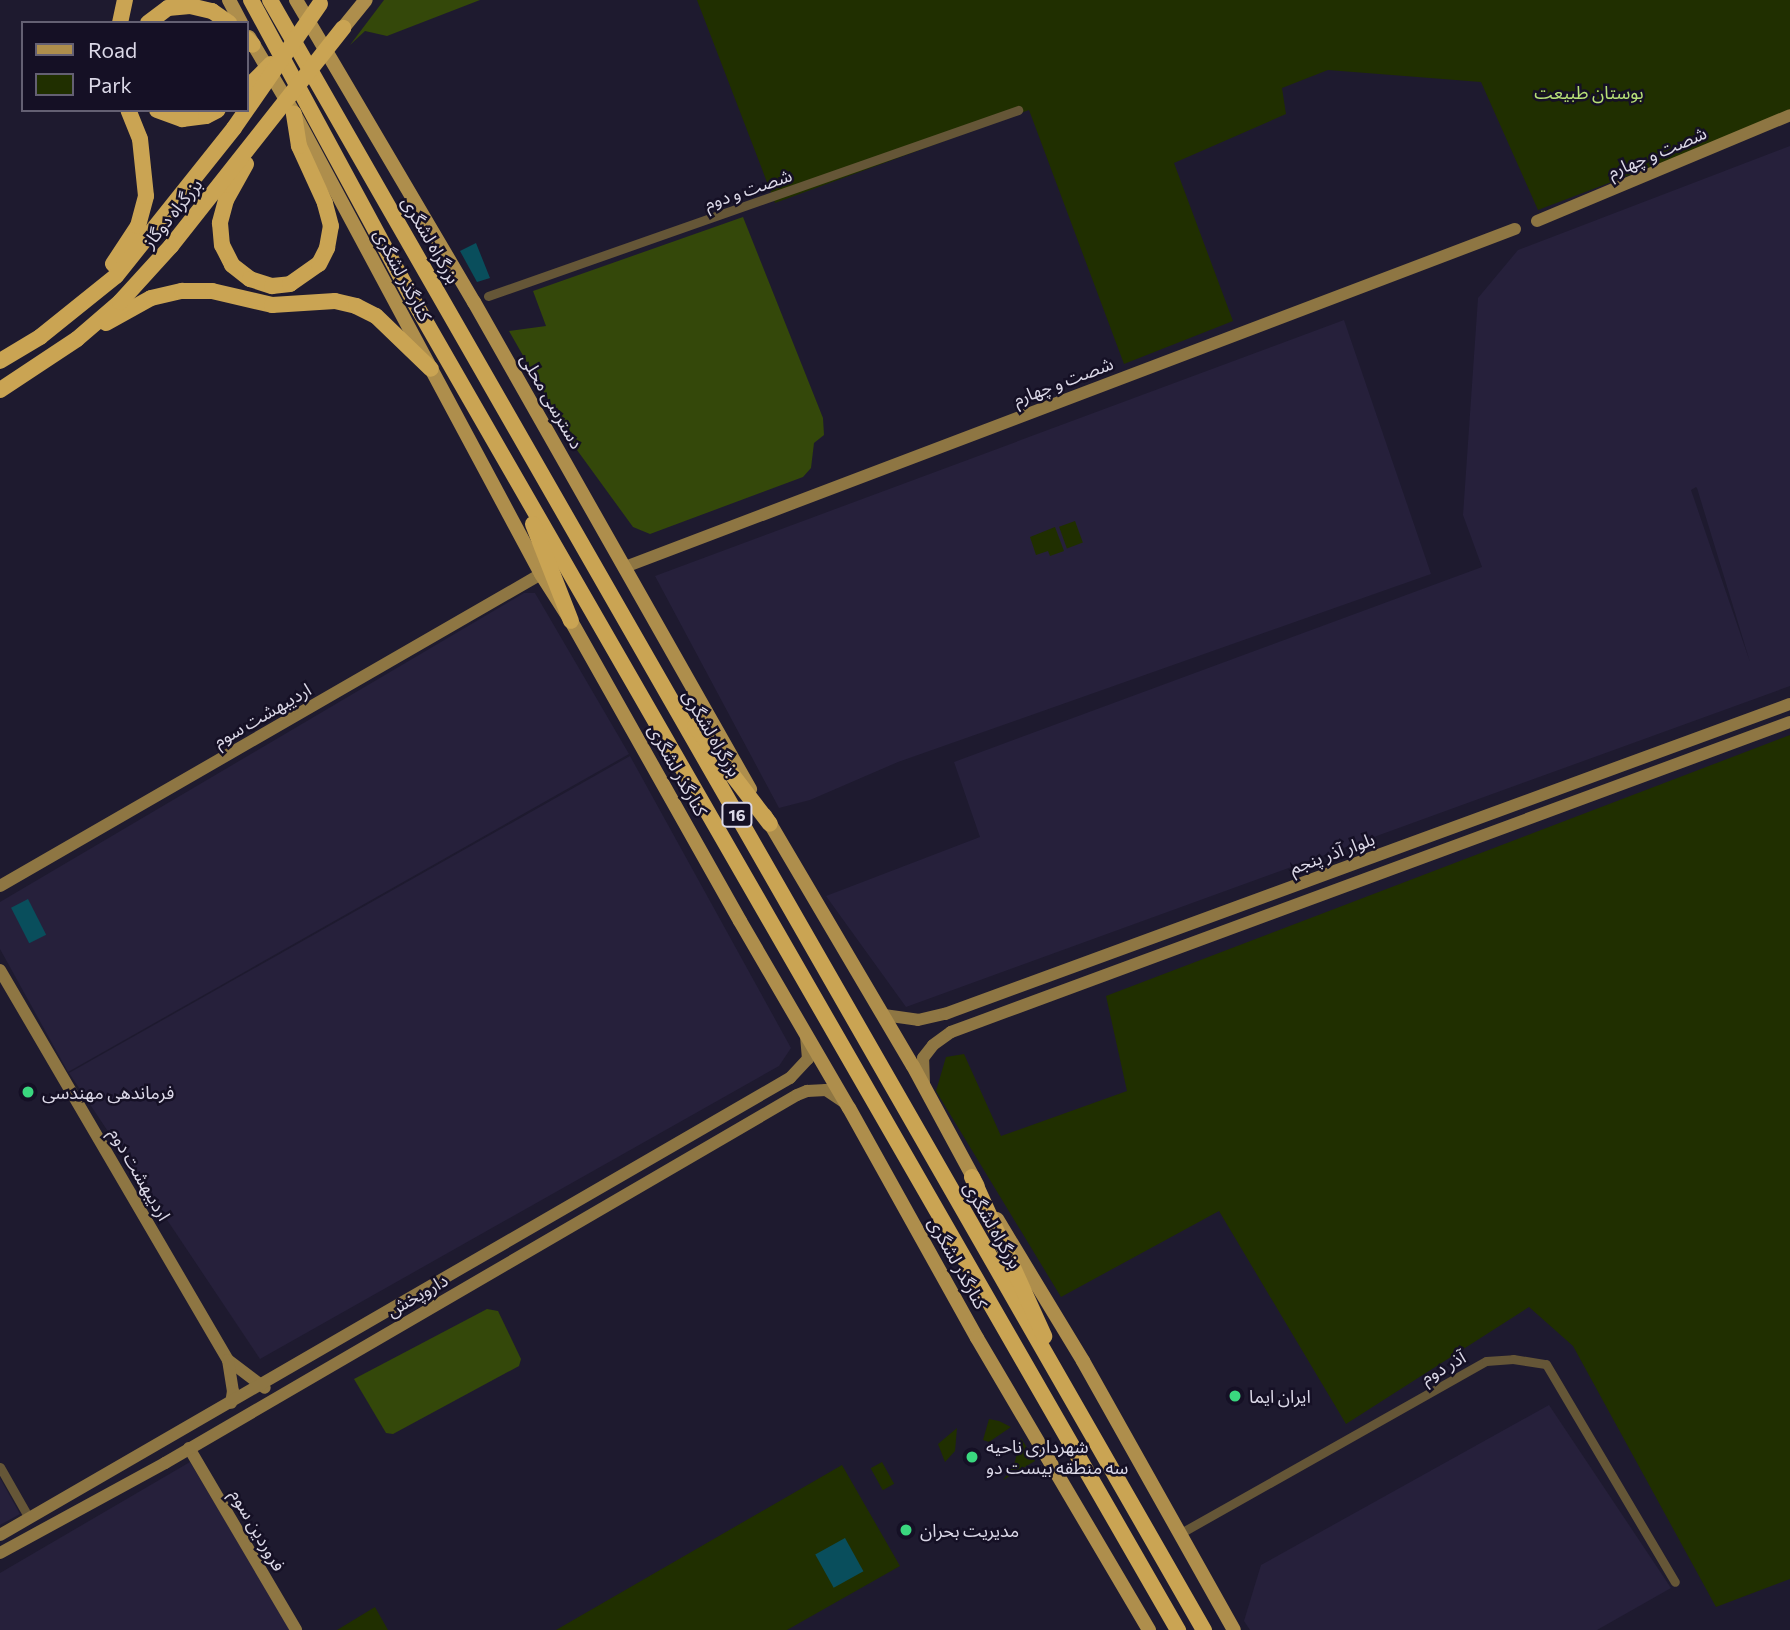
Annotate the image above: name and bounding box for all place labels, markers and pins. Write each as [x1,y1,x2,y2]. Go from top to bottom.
place label: فرماندهی مهندسی [42,1081,174,1103]
marker: فرماندهی مهندسی [20,1084,36,1100]
place label: ایران ایما [1249,1385,1311,1407]
marker: ایران ایما [1227,1388,1243,1404]
place label: شهرداری ناحیه سه منطقه بیست دو [986,1436,1128,1478]
marker: شهرداری ناحیه سه منطقه بیست دو [964,1449,980,1465]
place label: مدیریت بحران [920,1519,1019,1541]
marker: مدیریت بحران [898,1522,914,1538]

